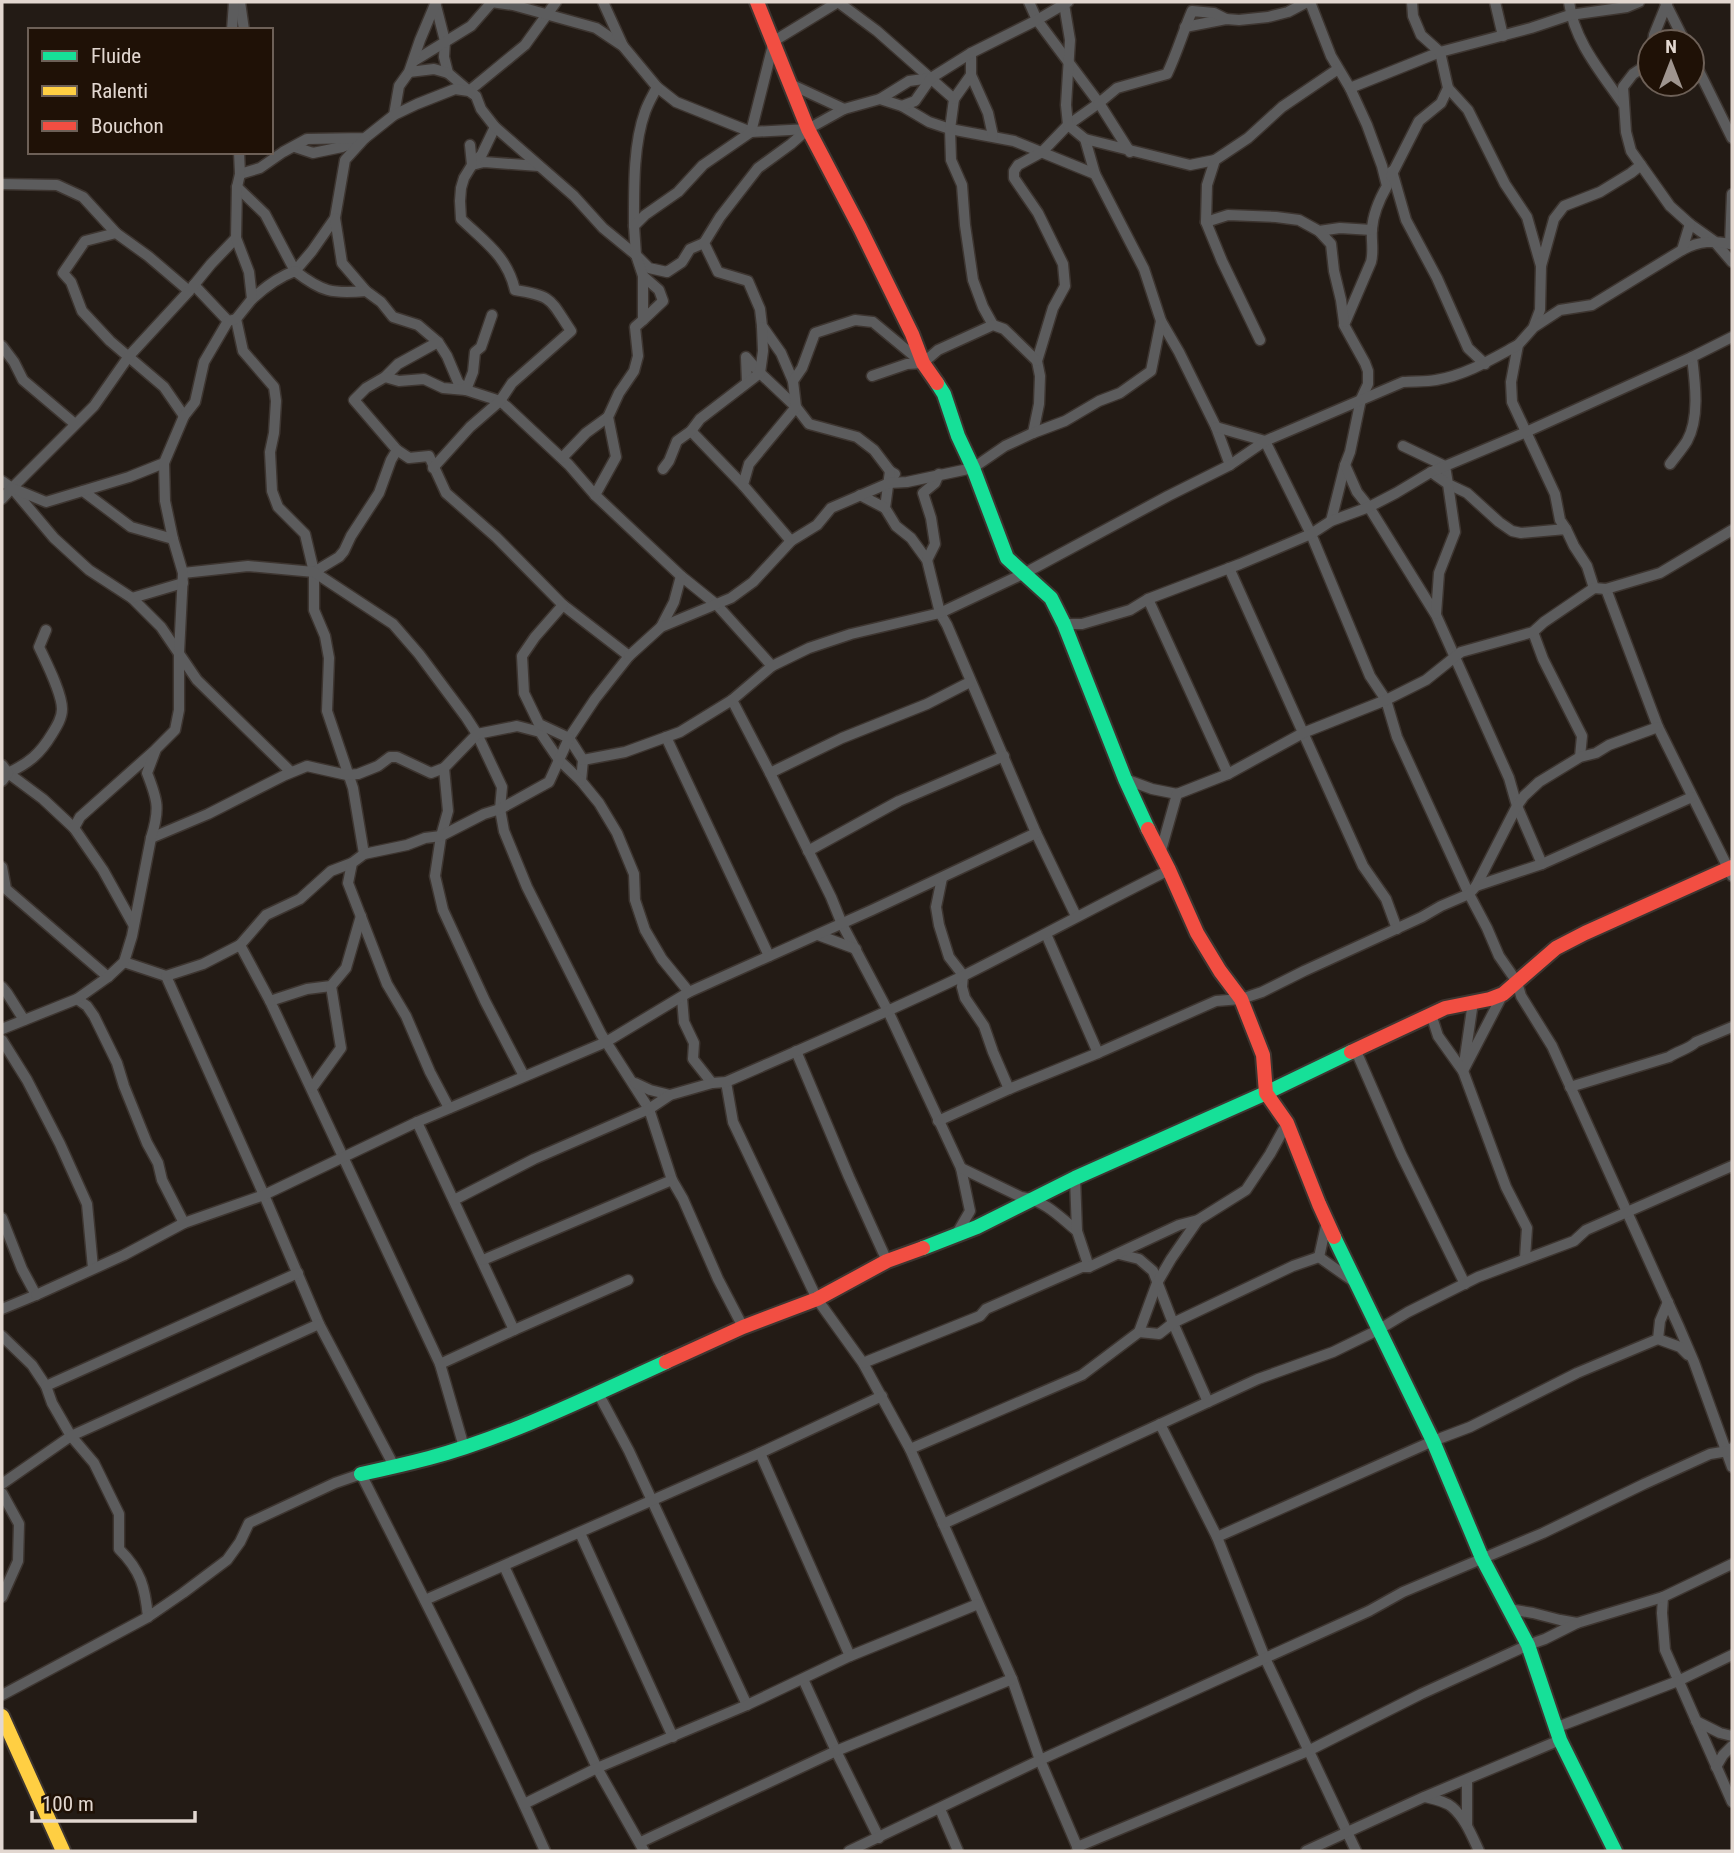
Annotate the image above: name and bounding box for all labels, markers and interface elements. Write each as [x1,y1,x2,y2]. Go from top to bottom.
legend [28,28,273,154]
north arrow [1636,28,1706,98]
text: N [1665,35,1677,58]
text: Fluide [91,44,141,68]
text: Ralenti [91,79,148,103]
text: Bouchon [91,114,164,138]
scale bar [32,1780,194,1824]
text: 100 m [42,1792,94,1816]

